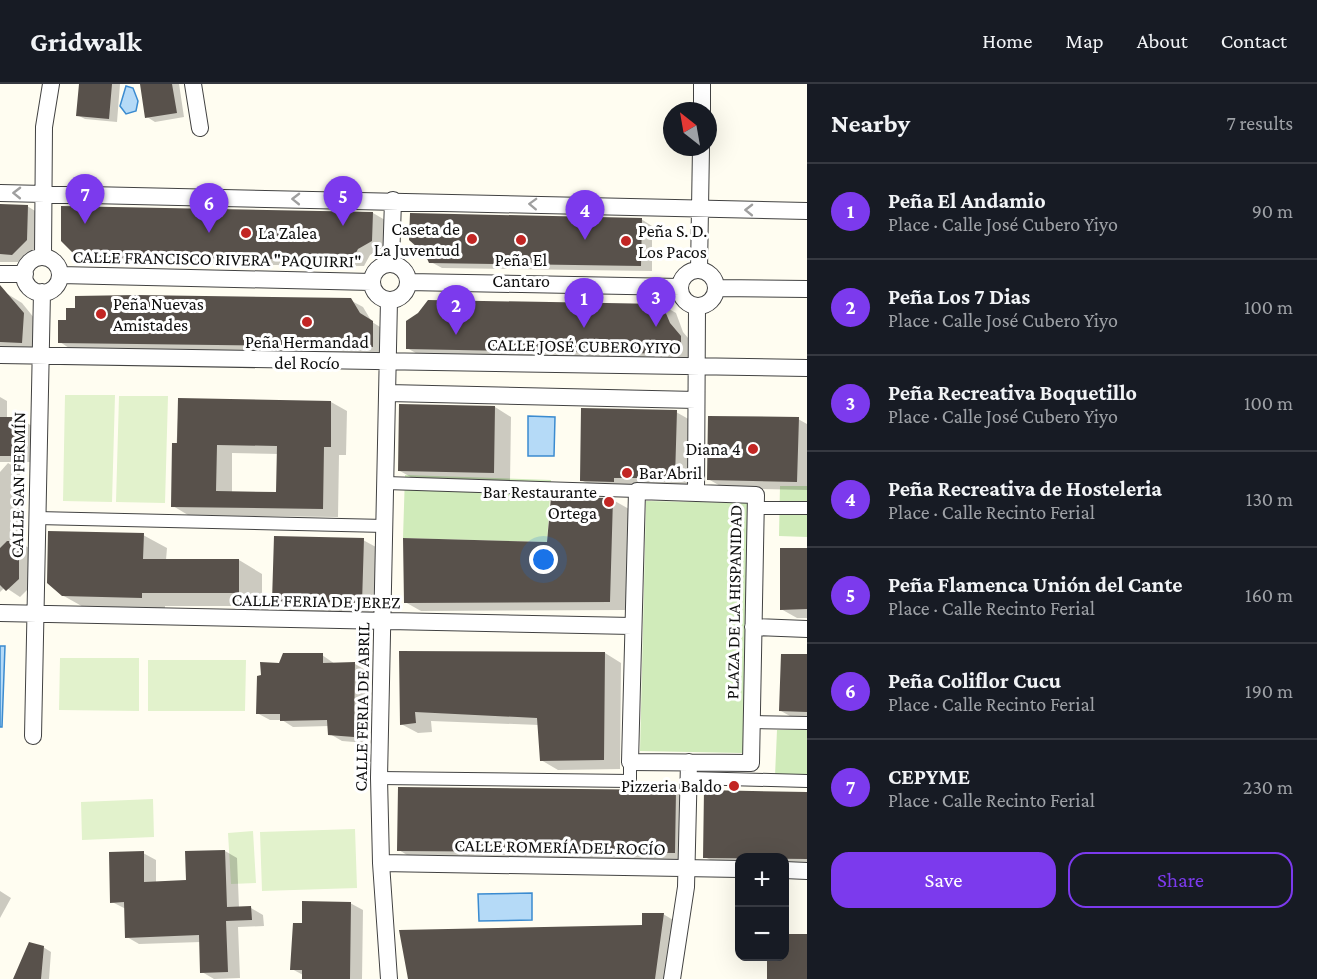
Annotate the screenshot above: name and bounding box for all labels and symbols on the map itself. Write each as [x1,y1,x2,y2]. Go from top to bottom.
north arrow [663,102,717,156]
pin: 7 [66,174,104,224]
pin: 5 [324,176,362,226]
pin: 6 [190,184,228,233]
one-way arrow [12,187,21,199]
pin: 4 [566,190,604,240]
one-way arrow [291,192,300,205]
one-way arrow [528,198,537,211]
one-way arrow [744,204,753,216]
place label: Caseta de La Juventud [374,219,461,260]
place label: Peña S. D. Los Pacos [638,221,707,262]
place label: La Zalea [258,223,317,243]
marker: La Zalea [239,226,253,240]
marker: Caseta de La Juventud [465,232,479,246]
marker: Peña El Cantaro [514,233,528,247]
marker: Peña S. D. Los Pacos [619,234,633,248]
street label: CALLE FRANCISCO RIVERA "PAQUIRRI" [72,246,362,272]
place label: Peña El Cantaro [492,250,550,291]
pin: 1 [564,278,604,328]
pin: 3 [636,278,676,327]
pin: 2 [436,286,476,335]
place label: Peña Nuevas Amistades [113,294,204,335]
marker: Peña Nuevas Amistades [94,307,108,321]
marker: Peña Hermandad del Rocío [300,315,314,329]
place label: Peña Hermandad del Rocío [245,332,369,373]
street label: CALLE JOSÉ CUBERO YIYO [487,334,681,358]
street label: CALLE SAN FERMÍN [7,411,29,558]
place label: Diana 4 [685,439,741,459]
marker: Diana 4 [746,442,760,456]
place label: Bar Abril [639,463,702,483]
marker: Bar Abril [620,466,634,480]
place label: Bar Restaurante Ortega [483,482,597,523]
marker: Bar Restaurante Ortega [602,495,616,509]
street label: PLAZA DE LA HISPANIDAD [722,505,746,699]
your location [529,545,558,574]
street label: CALLE FERIA DE JEREZ [231,590,401,612]
street label: CALLE FERIA DE ABRIL [351,622,373,792]
place label: Pizzeria Baldo [621,776,722,796]
marker: Pizzeria Baldo [727,779,741,793]
street label: CALLE ROMERÍA DEL ROCÍO [454,835,666,859]

